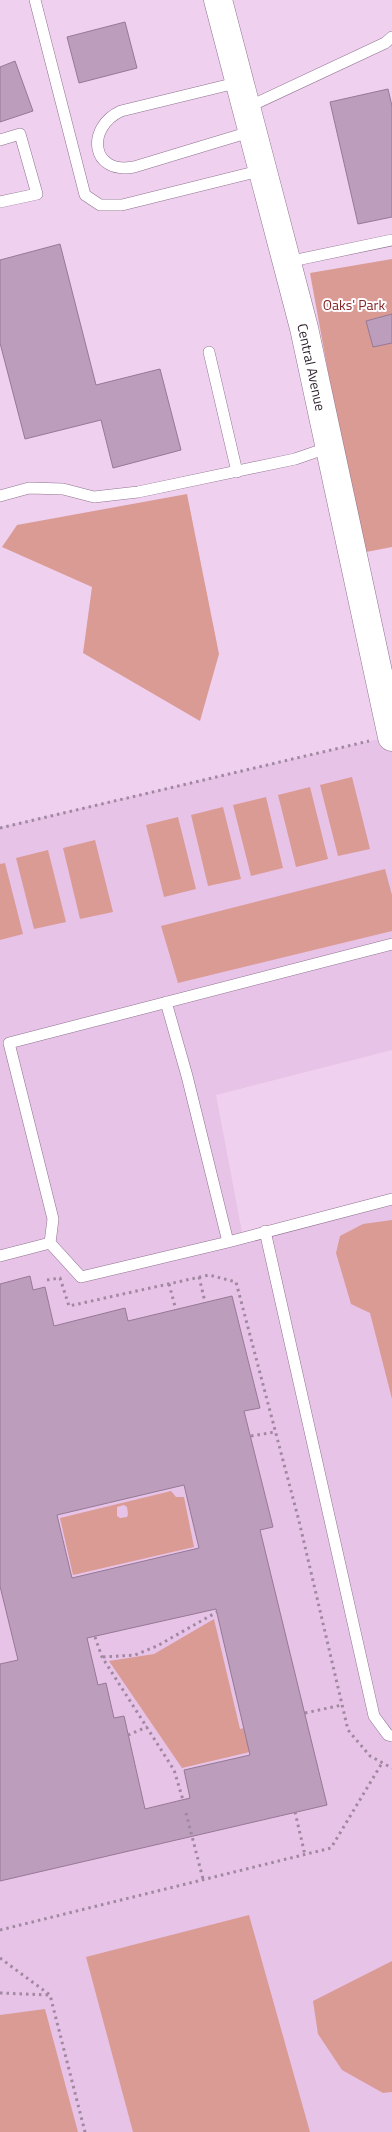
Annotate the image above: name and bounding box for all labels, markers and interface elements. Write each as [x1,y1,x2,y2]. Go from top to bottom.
park label: Oaks' Park [323,294,385,315]
street label: Central Avenue [293,321,332,413]

